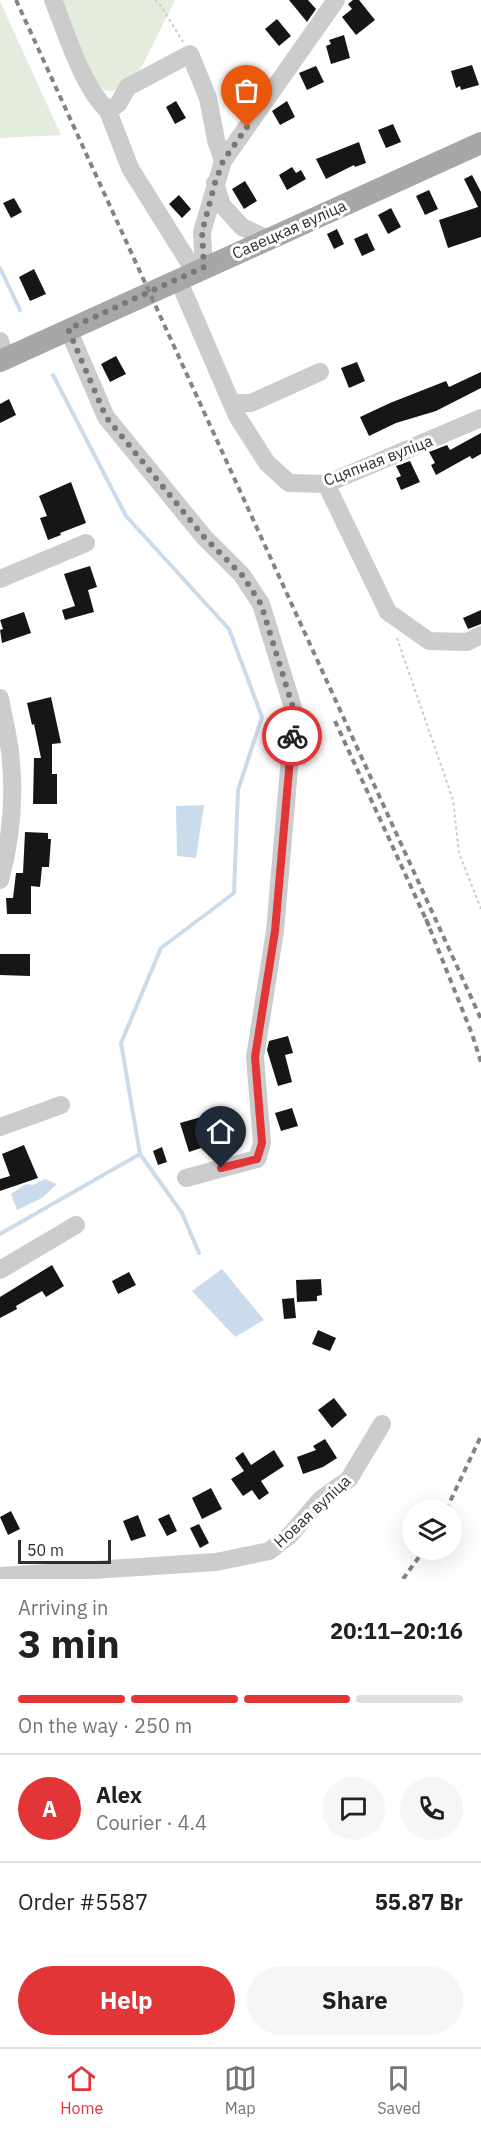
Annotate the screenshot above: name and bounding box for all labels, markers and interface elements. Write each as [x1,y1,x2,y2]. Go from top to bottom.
pin [221,65,272,127]
icon: bag [230,74,263,107]
street label: Савецкая вуліца [229,195,350,263]
street label: Сцяпная вуліца [321,430,436,490]
courier [262,706,322,766]
icon: bike [276,720,309,753]
pin [195,1106,246,1168]
icon: home [204,1115,237,1148]
street label: Новая вуліца [269,1470,355,1552]
map controls [402,1500,462,1560]
button: layers [402,1500,462,1560]
scale bar [18,1537,111,1564]
text: 50 m [27,1540,64,1560]
text: Arriving in [18,1594,108,1621]
text: 20:11–20:16 [330,1616,463,1645]
text: 3 min [18,1618,120,1669]
text: On the way · 250 m [18,1712,192,1739]
button: chat [322,1777,385,1840]
button: phone [400,1777,463,1840]
text: Alex [96,1780,142,1809]
text: A [42,1794,57,1823]
text: Courier · 4.4 [96,1809,207,1836]
text: Order #5587 [18,1887,148,1916]
text: 55.87 Br [375,1887,463,1916]
button: Help [18,1966,235,2035]
button: Share [247,1966,463,2035]
tab: Home [60,2062,103,2118]
tab: Map [224,2062,257,2118]
tab: Saved [377,2062,421,2118]

